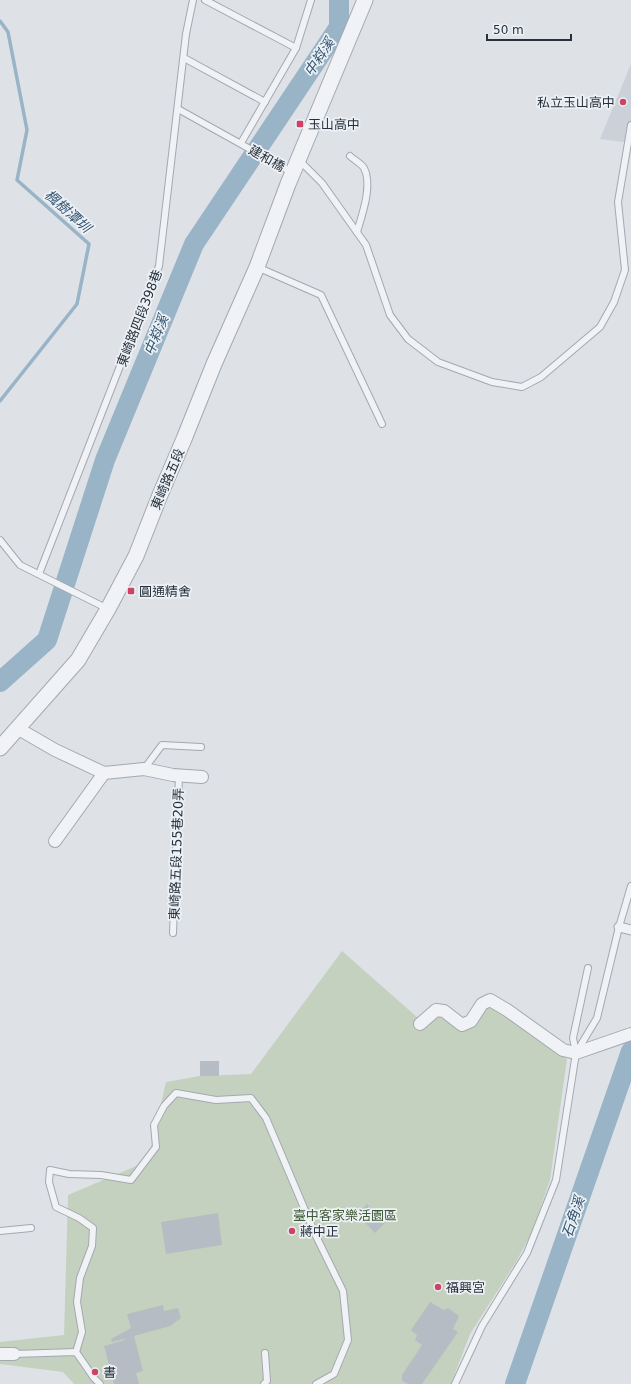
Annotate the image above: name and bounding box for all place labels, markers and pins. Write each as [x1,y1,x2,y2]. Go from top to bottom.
place label: 私立玉山高中 [537,95,615,110]
marker: 私立玉山高中 [618,97,628,107]
place label: 玉山高中 [308,117,360,132]
marker: 玉山高中 [295,119,305,129]
place label: 圓通精舍 [139,584,191,599]
marker: 圓通精舍 [126,586,136,596]
place label: 蔣中正 [300,1224,339,1239]
marker: 蔣中正 [287,1226,297,1236]
place label: 福興宮 [446,1280,485,1295]
marker: 福興宮 [433,1282,443,1292]
place label: 書 [103,1365,116,1380]
marker: 書 [90,1367,100,1377]

